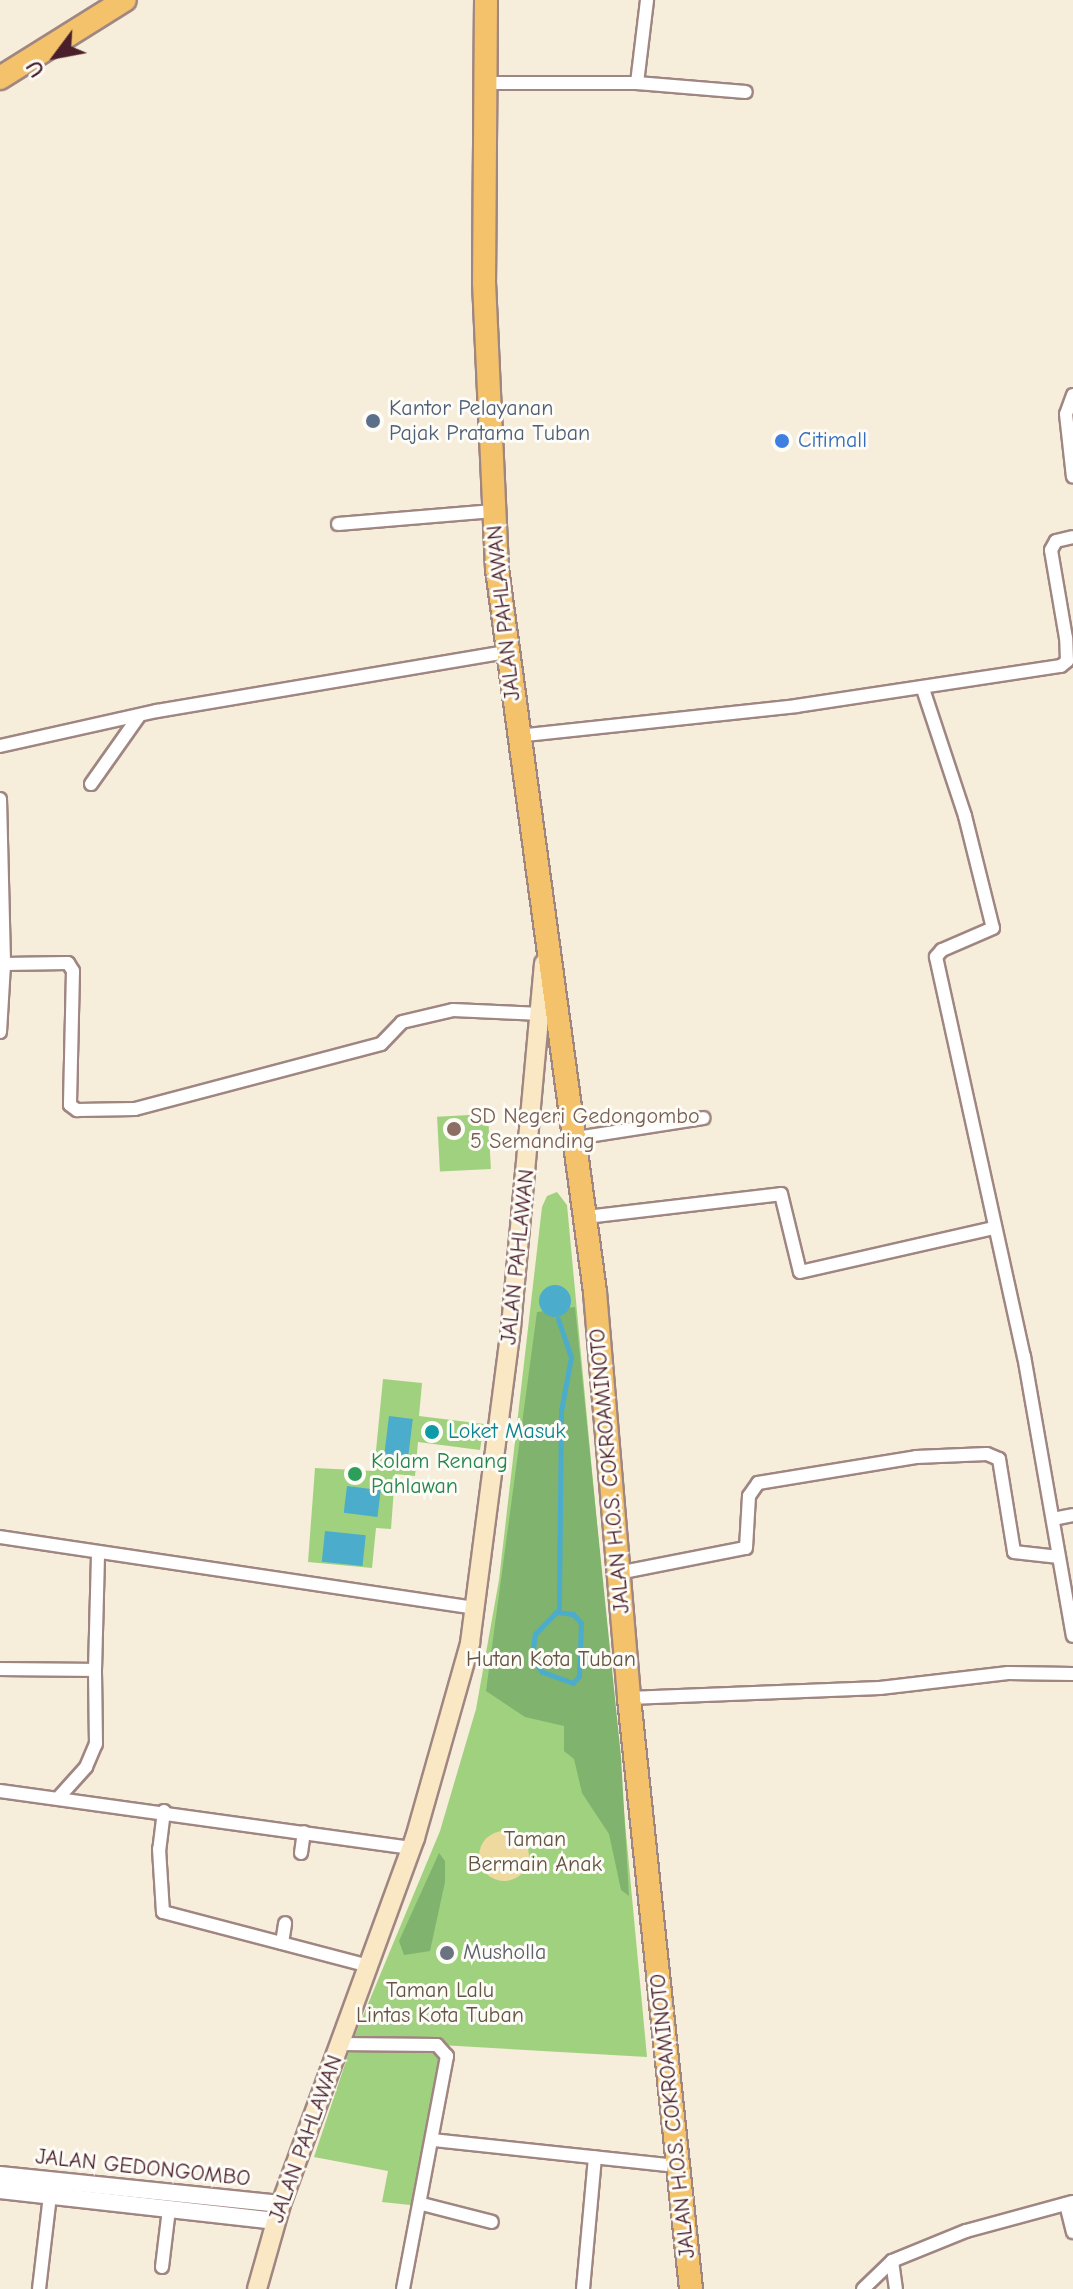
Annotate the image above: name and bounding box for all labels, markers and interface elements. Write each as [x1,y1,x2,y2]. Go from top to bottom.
north arrow [16,16,96,96]
text: U [21,56,51,82]
place label: Kantor Pelayanan Pajak Pratama Tuban [389,395,590,446]
marker: Kantor Pelayanan Pajak Pratama Tuban [364,412,382,430]
place label: Citimall [798,428,867,454]
marker: Citimall [773,432,791,450]
street label: JALAN PAHLAWAN [482,524,526,702]
place label: SD Negeri Gedongombo 5 Semanding [470,1103,700,1154]
marker: SD Negeri Gedongombo 5 Semanding [445,1120,463,1138]
street label: JALAN PAHLAWAN [496,1168,540,1346]
street label: JALAN H.O.S. COKROAMINOTO [584,1327,636,1615]
place label: Loket Masuk [448,1419,566,1445]
marker: Loket Masuk [423,1423,441,1441]
place label: Kolam Renang Pahlawan [371,1448,508,1500]
marker: Kolam Renang Pahlawan [346,1465,364,1483]
park label: Hutan Kota Tuban [466,1647,636,1673]
park label: Taman Bermain Anak [468,1826,602,1878]
place label: Musholla [463,1940,546,1966]
marker: Musholla [438,1944,456,1962]
street label: JALAN H.O.S. COKROAMINOTO [645,1972,701,2260]
park label: Taman Lalu Lintas Kota Tuban [356,1977,524,2028]
street label: JALAN PAHLAWAN [263,2052,349,2226]
street label: JALAN GEDONGOMBO [34,2144,252,2192]

